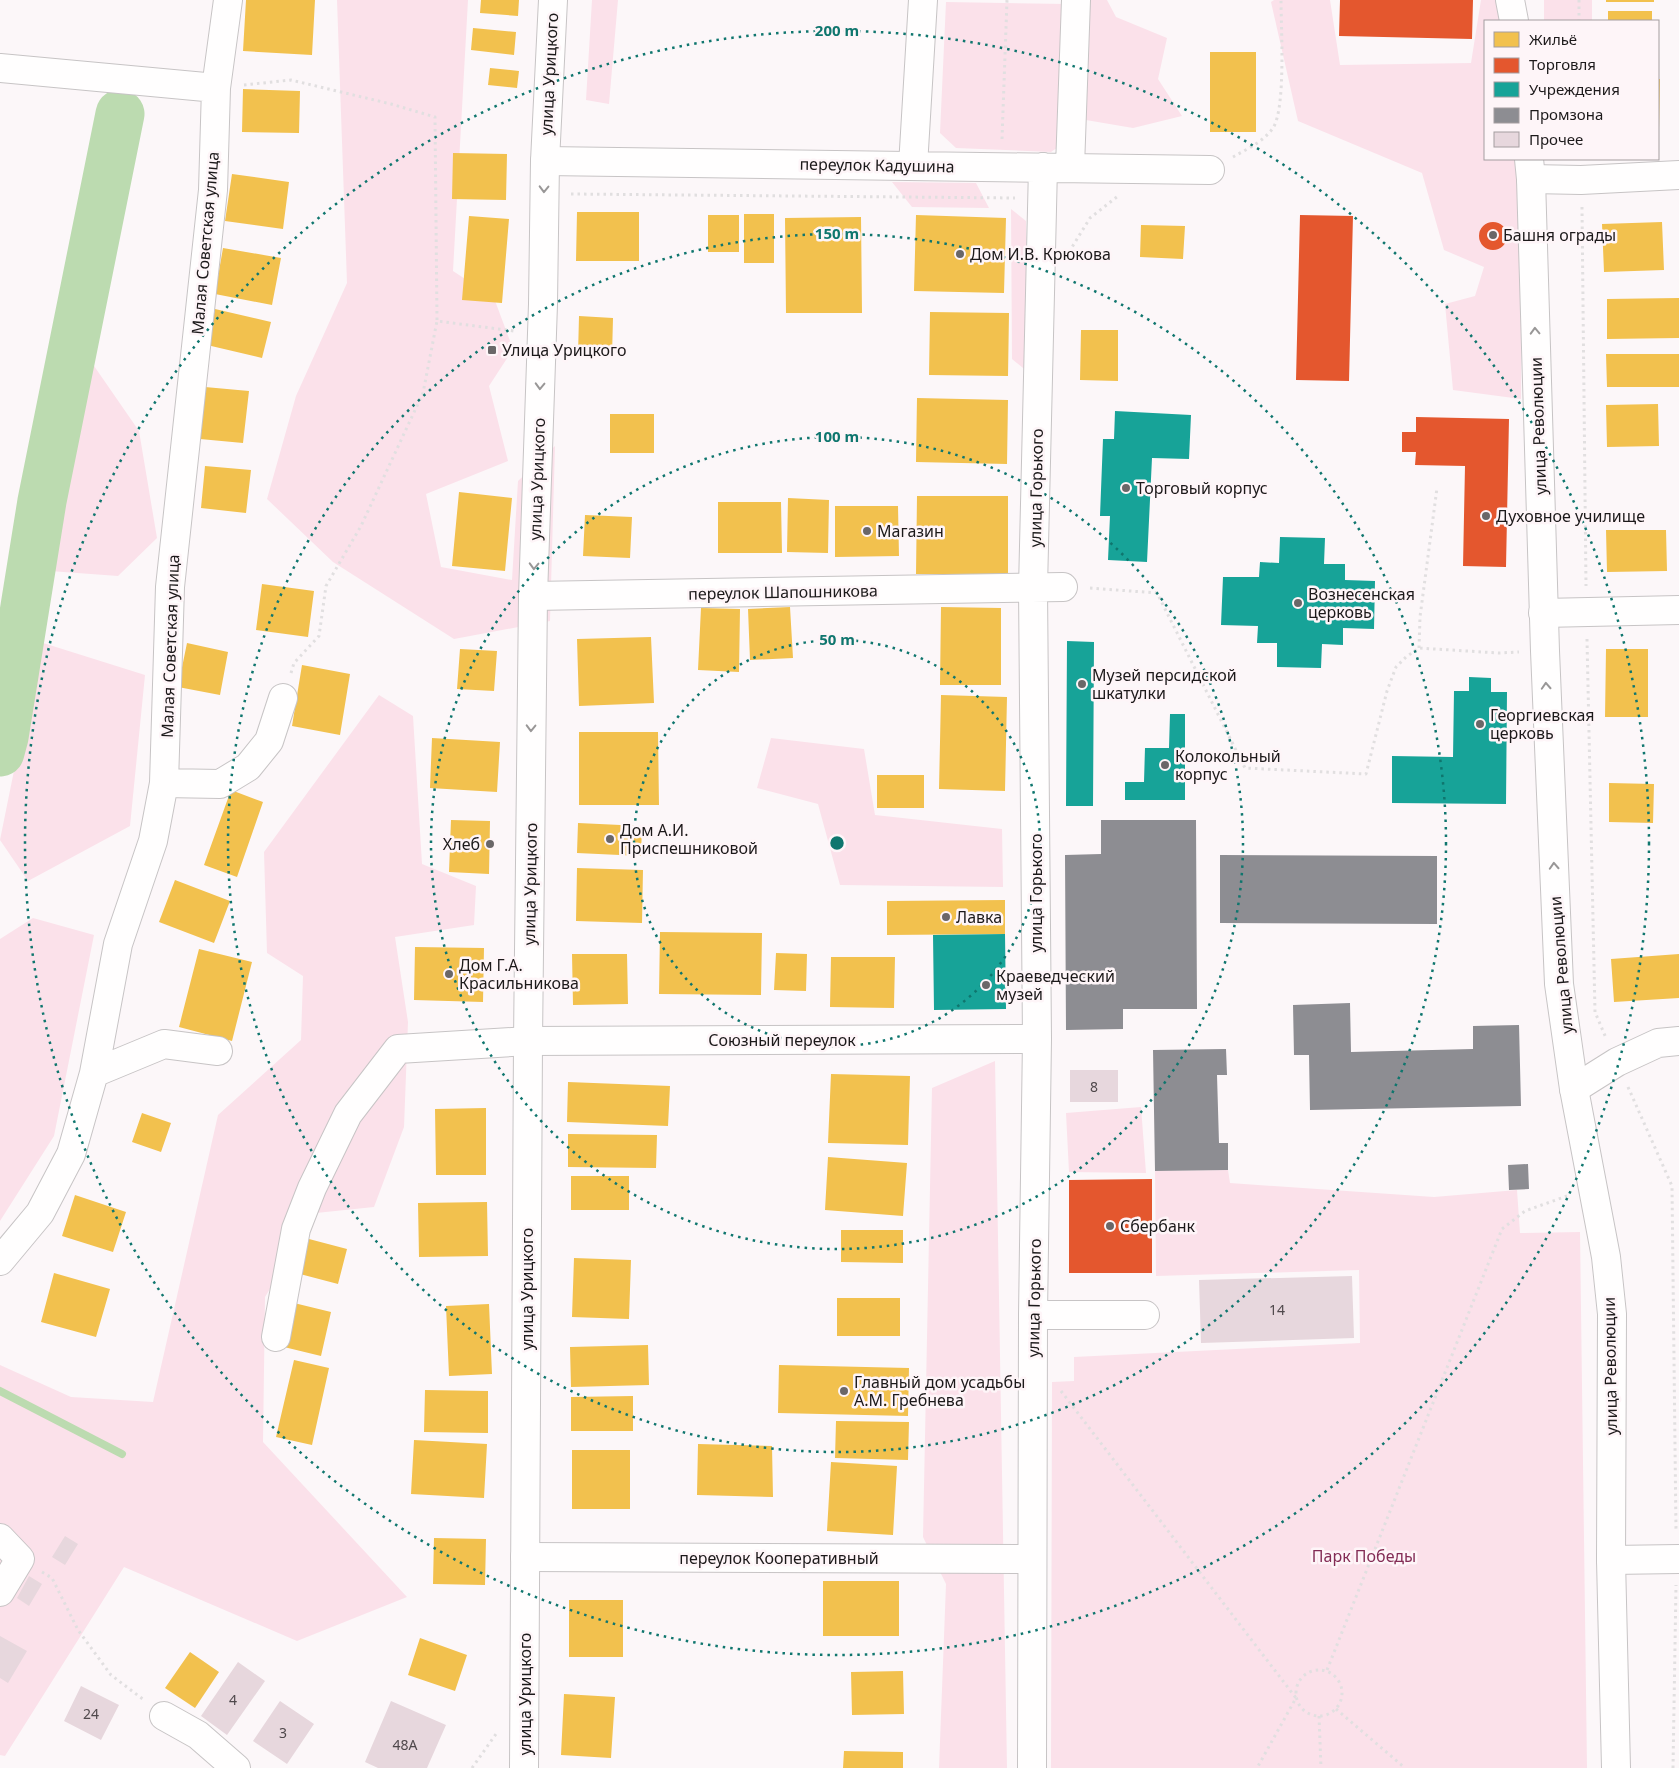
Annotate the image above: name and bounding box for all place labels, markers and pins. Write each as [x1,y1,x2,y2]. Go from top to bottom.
place label: Башня ограды [1503,224,1616,246]
marker: Башня ограды [1487,229,1499,241]
place label: Дом И.В. Крюкова [970,243,1111,265]
marker: Дом И.В. Крюкова [954,248,966,260]
place label: Улица Урицкого [502,339,626,361]
marker: Улица Урицкого [486,344,498,356]
place label: Торговый корпус [1136,477,1268,499]
marker: Торговый корпус [1120,482,1132,494]
place label: Духовное училище [1496,505,1645,527]
marker: Духовное училище [1480,510,1492,522]
place label: Магазин [877,520,944,542]
marker: Магазин [861,525,873,537]
place label: Вознесенская церковь [1308,583,1415,623]
marker: Вознесенская церковь [1292,597,1304,609]
place label: Музей персидской шкатулки [1092,664,1237,704]
marker: Музей персидской шкатулки [1076,678,1088,690]
place label: Георгиевская церковь [1490,704,1595,744]
marker: Георгиевская церковь [1474,718,1486,730]
place label: Колокольный корпус [1175,745,1281,785]
marker: Колокольный корпус [1159,759,1171,771]
place label: Дом А.И. Приспешниковой [620,819,758,859]
place label: Хлеб [443,833,480,855]
marker: Дом А.И. Приспешниковой [604,833,616,845]
centre of rings [828,834,846,852]
marker: Хлеб [484,838,496,850]
place label: Лавка [956,906,1002,928]
marker: Лавка [940,911,952,923]
place label: Дом Г.А. Красильникова [459,954,579,994]
place label: Краеведческий музей [996,965,1115,1005]
marker: Дом Г.А. Красильникова [443,968,455,980]
marker: Краеведческий музей [980,979,992,991]
place label: Сбербанк [1120,1215,1196,1237]
marker: Сбербанк [1104,1220,1116,1232]
place label: Главный дом усадьбы А.М. Гребнева [854,1371,1025,1411]
marker: Главный дом усадьбы А.М. Гребнева [838,1385,850,1397]

